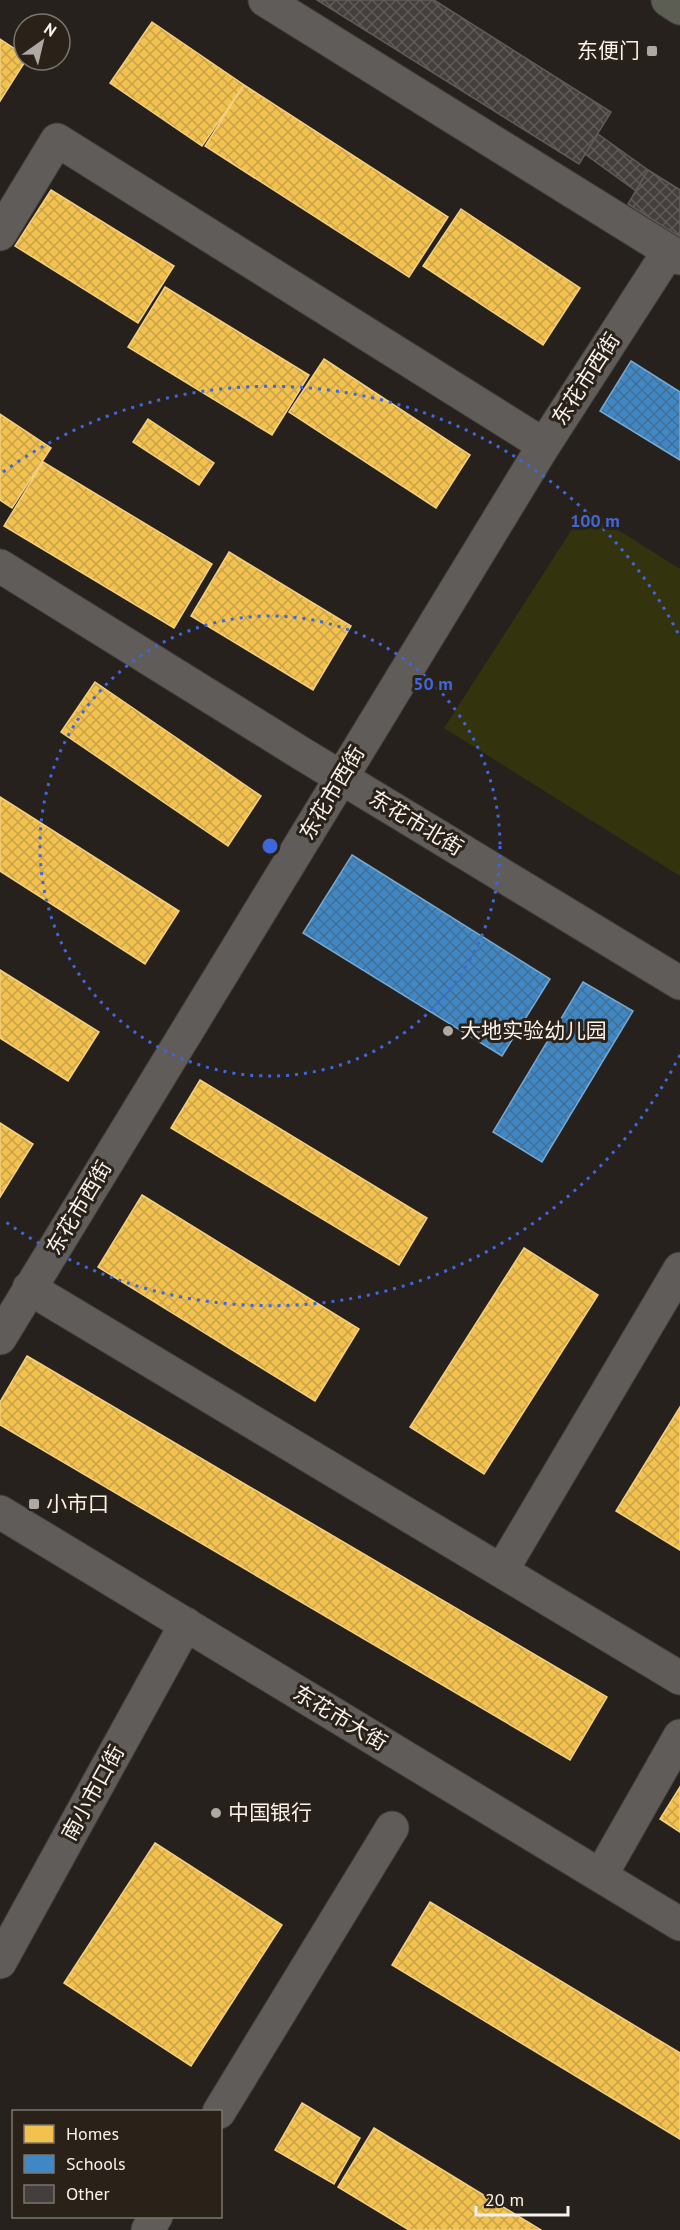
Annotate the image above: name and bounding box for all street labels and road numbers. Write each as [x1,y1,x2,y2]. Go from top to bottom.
street label: 东花市西街 [546,327,625,430]
street label: 东花市西街 [293,741,370,845]
street label: 东花市北街 [364,784,468,861]
street label: 东花市西街 [40,1156,117,1260]
street label: 东花市大街 [288,1679,392,1756]
street label: 南小市口街 [55,1740,130,1845]

